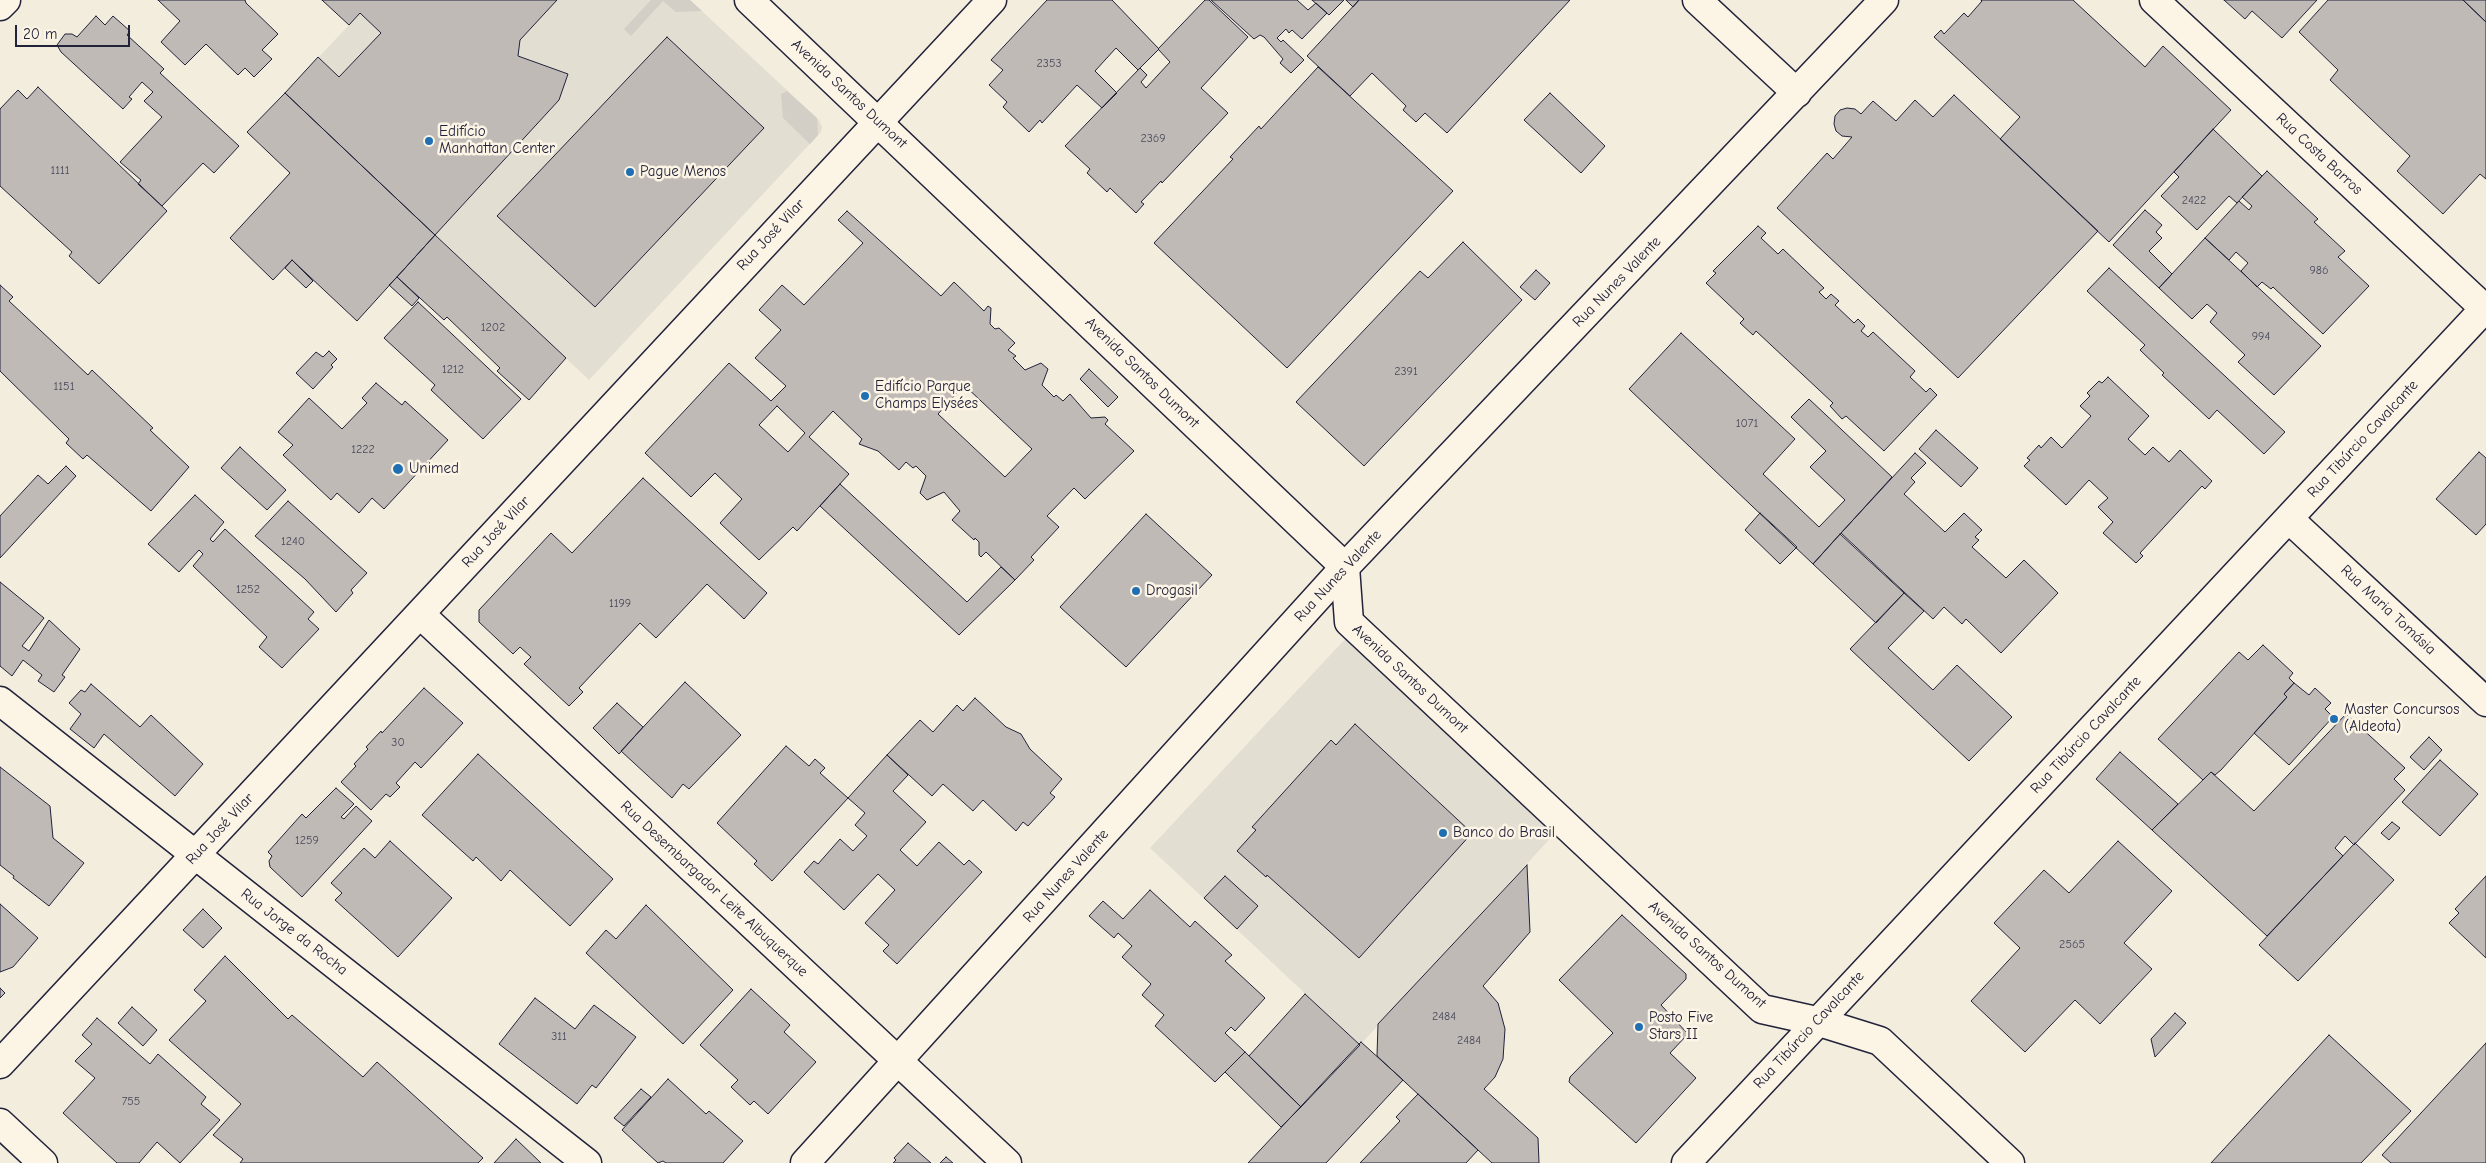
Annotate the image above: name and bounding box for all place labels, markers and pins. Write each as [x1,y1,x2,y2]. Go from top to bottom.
place label: Edifício Manhattan Center [439,123,555,158]
marker: Edifício Manhattan Center [423,135,435,147]
place label: Pague Menos [640,163,726,181]
marker: Pague Menos [624,166,636,178]
place label: Edifício Parque Champs Elysées [875,378,978,413]
marker: Edifício Parque Champs Elysées [859,390,871,402]
place label: Unimed [409,460,459,478]
marker: Unimed [391,462,405,476]
place label: Drogasil [1146,582,1198,600]
marker: Drogasil [1130,585,1142,597]
place label: Master Concursos (Aldeota) [2344,701,2459,736]
marker: Master Concursos (Aldeota) [2328,713,2340,725]
place label: Banco do Brasil [1453,824,1555,842]
marker: Banco do Brasil [1437,827,1449,839]
place label: Posto Five Stars II [1649,1009,1713,1044]
marker: Posto Five Stars II [1633,1021,1645,1033]

